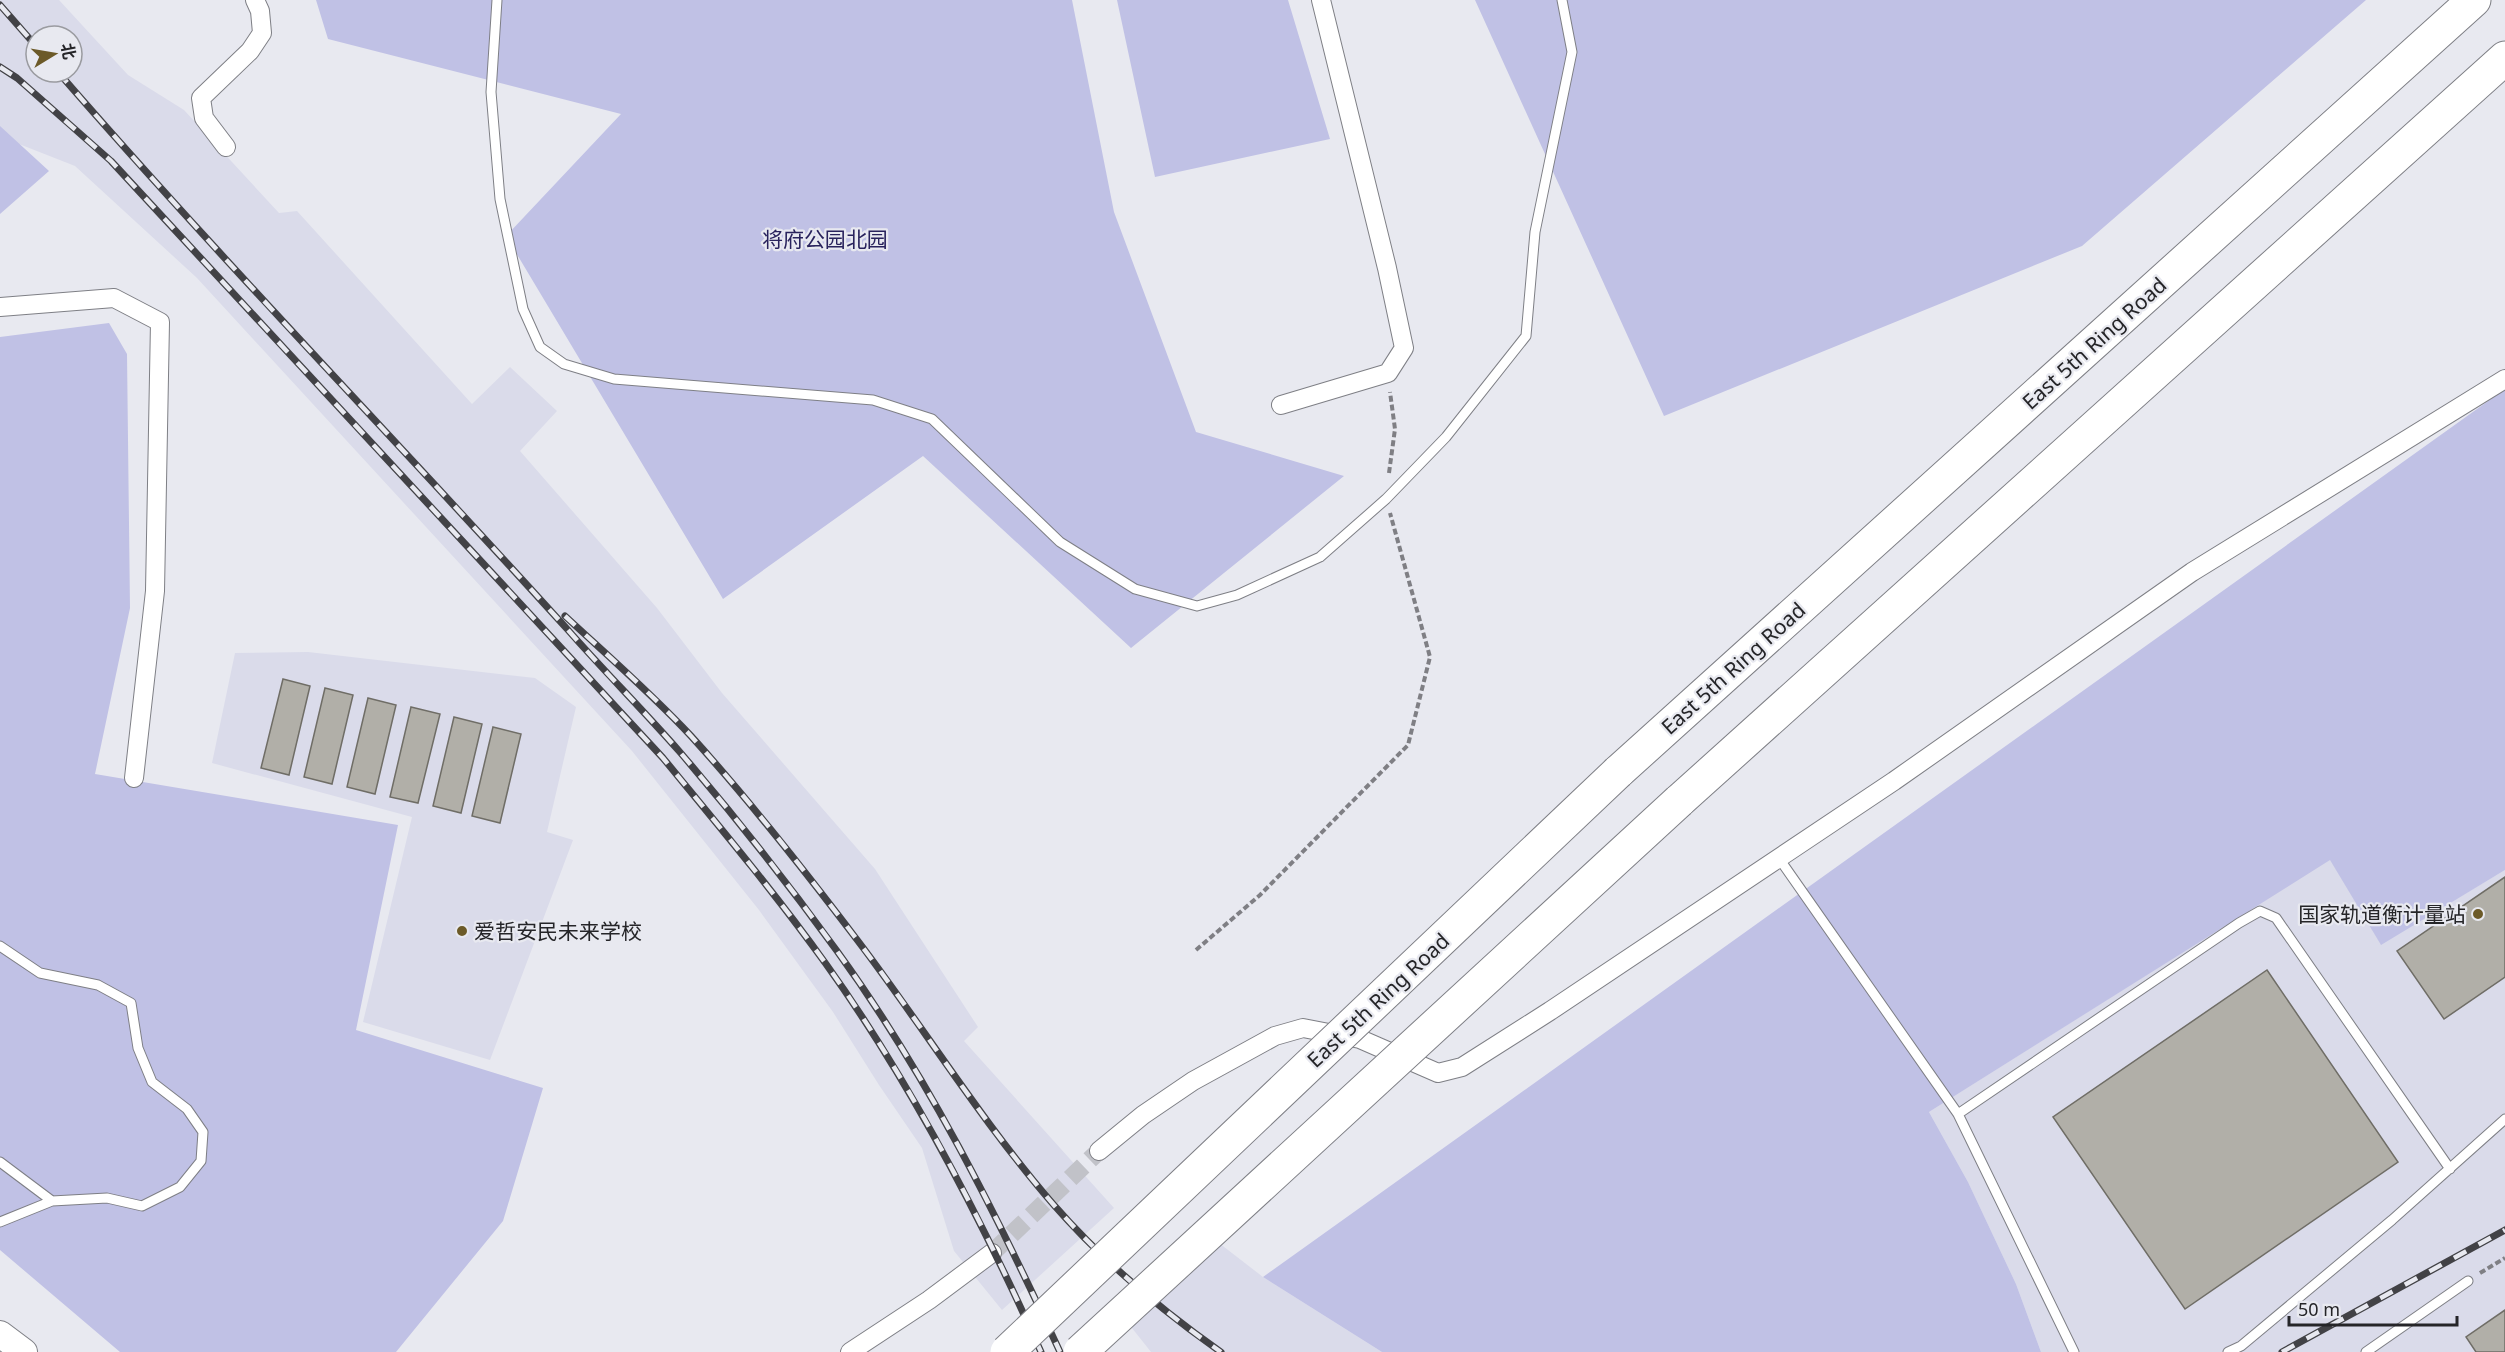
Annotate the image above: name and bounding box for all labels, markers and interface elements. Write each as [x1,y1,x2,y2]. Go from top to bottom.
north arrow [24,24,84,84]
text: 北 [56,41,81,61]
park label: 将府公园北园 [762,225,888,253]
street label: East 5th Ring Road [2016,271,2172,415]
street label: East 5th Ring Road [1655,596,1811,740]
place label: 国家轨道衡计量站 [2298,900,2466,928]
marker: 国家轨道衡计量站 [2471,907,2485,921]
place label: 爱哲安民未来学校 [474,917,642,945]
marker: 爱哲安民未来学校 [455,924,469,938]
street label: East 5th Ring Road [1301,927,1455,1073]
scale bar [2289,1289,2457,1327]
text: 50 m [2298,1297,2340,1321]

